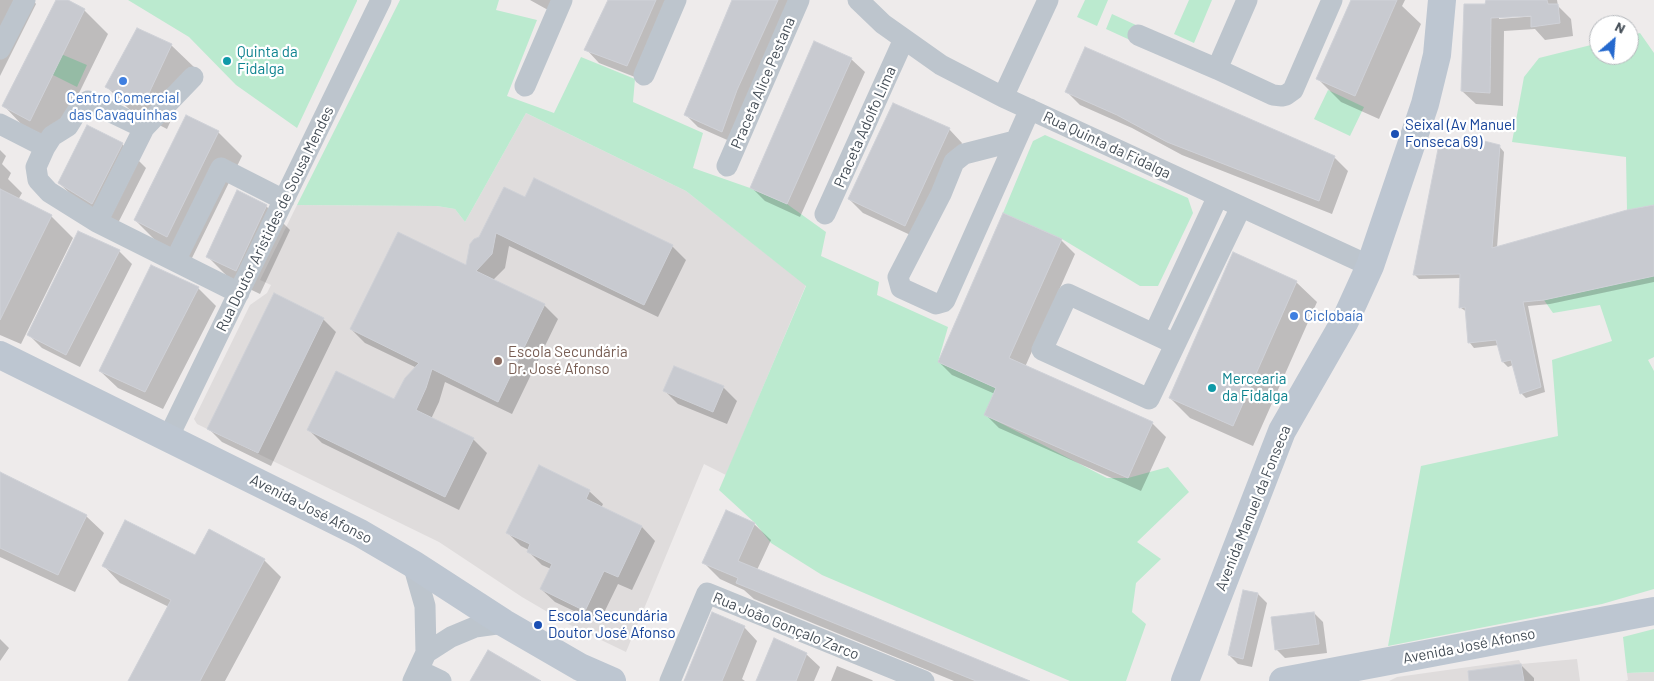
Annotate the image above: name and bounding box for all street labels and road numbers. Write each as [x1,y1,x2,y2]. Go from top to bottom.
street label: Praceta Alice Pestana [727,14,799,152]
street label: Praceta Adolfo Lima [830,64,900,190]
street label: Rua Doutor Aristides de Sousa Mendes [212,103,338,335]
street label: Rua Quinta da Fidalga [1040,108,1174,182]
street label: Avenida Manuel da Fonseca [1212,423,1294,593]
street label: Avenida José Afonso [247,470,375,548]
street label: Rua João Gonçalo Zarco [710,588,862,664]
street label: Avenida José Afonso [1401,624,1537,668]

